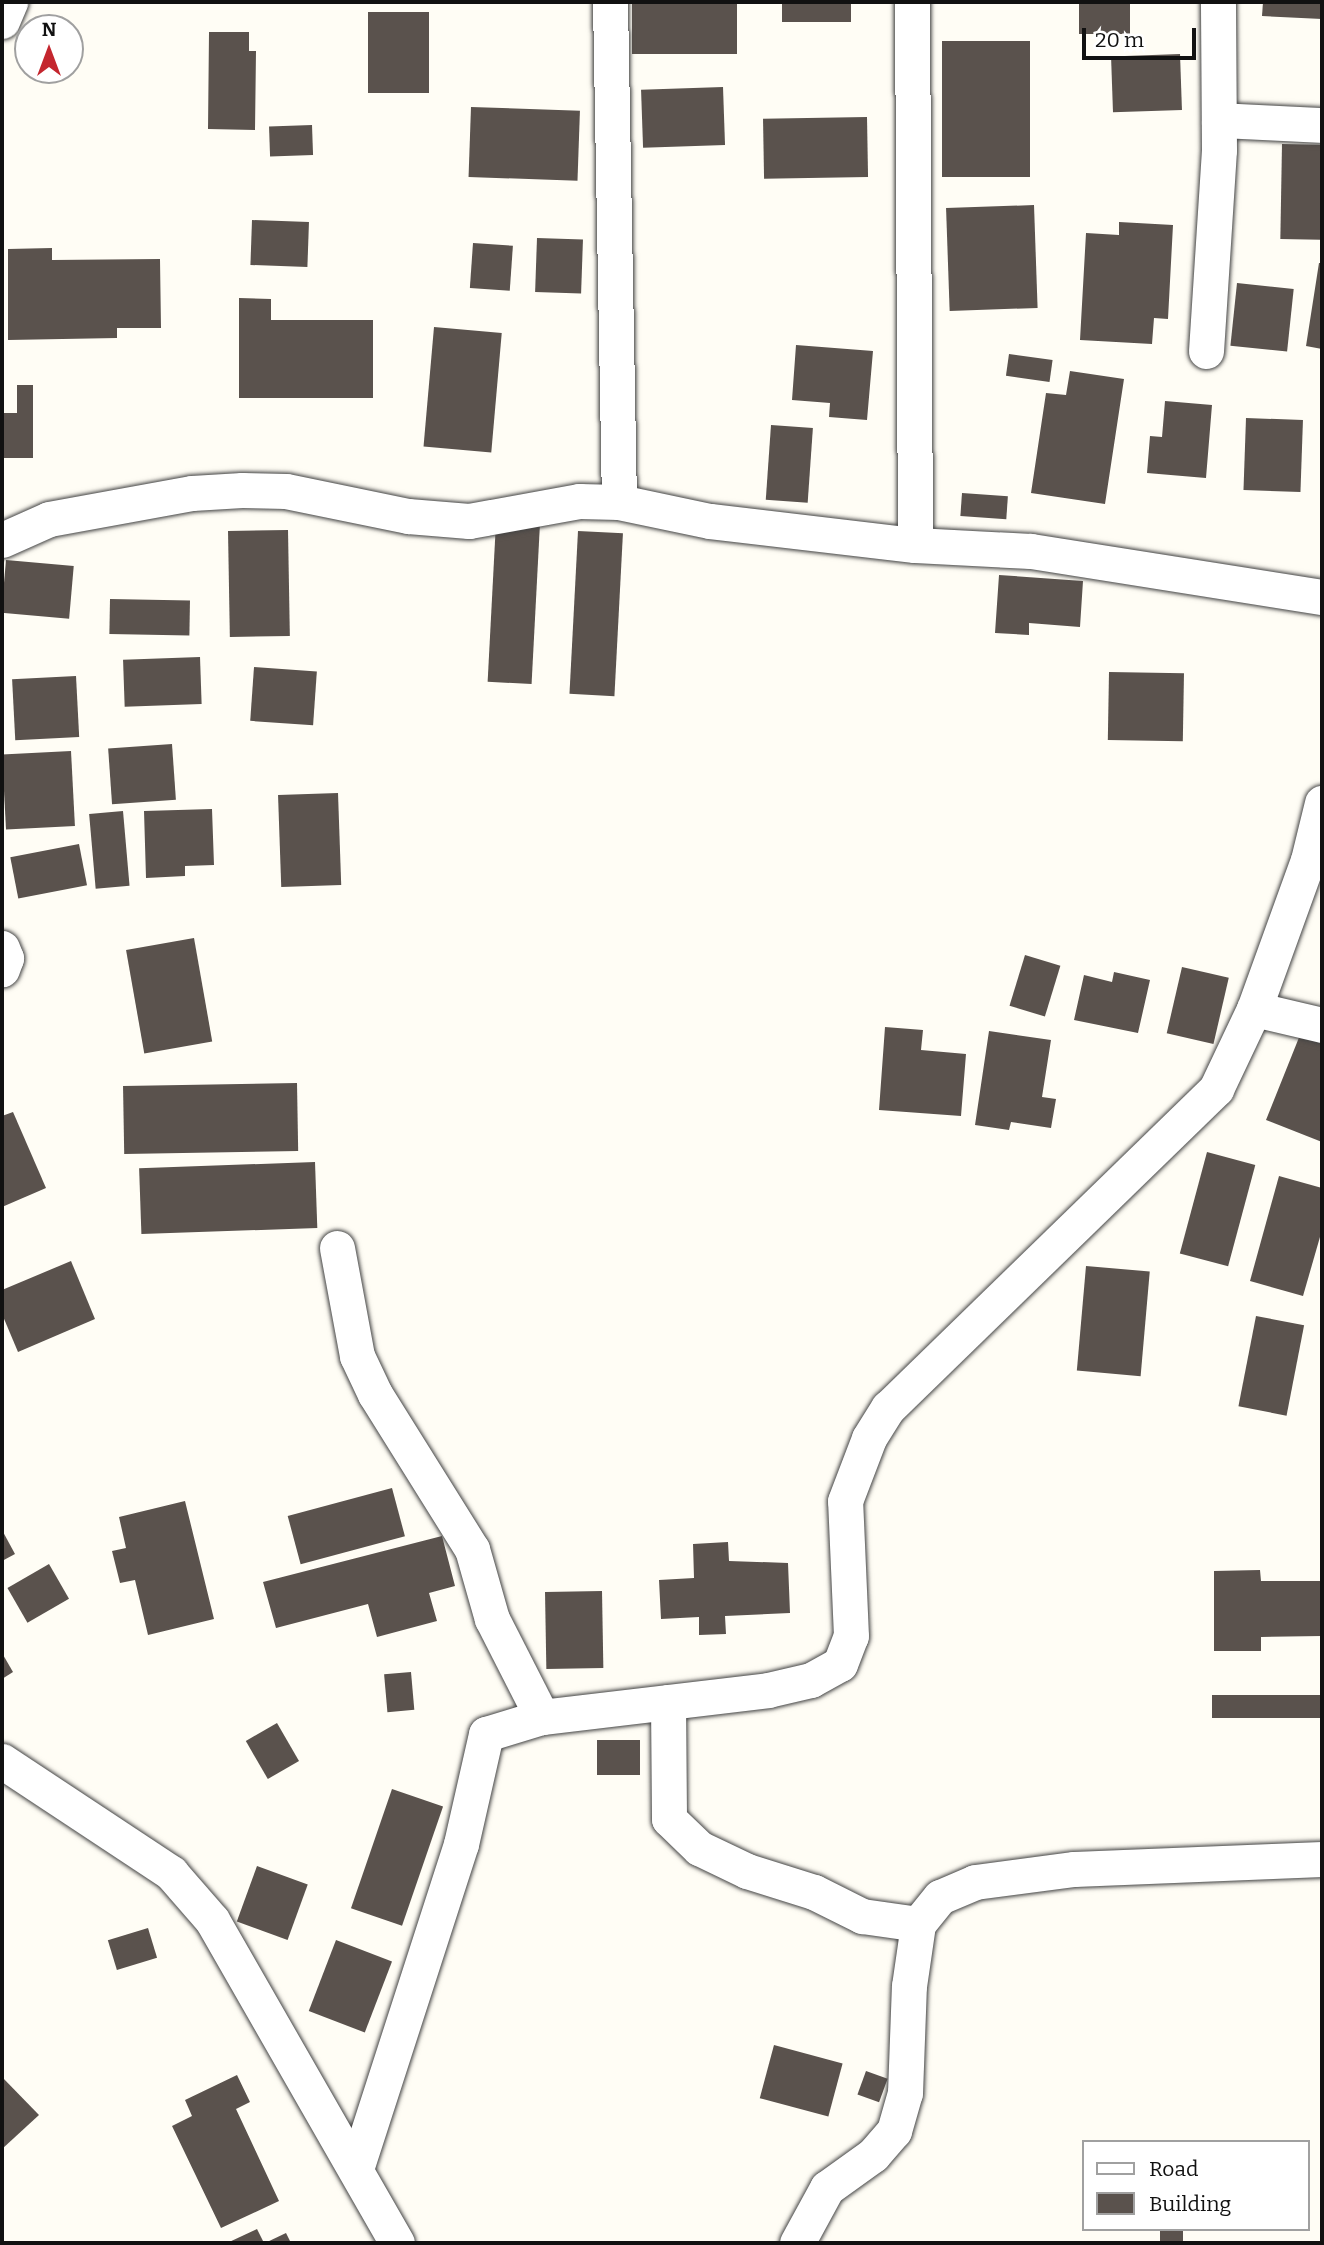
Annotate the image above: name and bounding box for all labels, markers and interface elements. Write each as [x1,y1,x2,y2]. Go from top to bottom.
north arrow [14,14,84,84]
scale bar [1086,14,1200,58]
text: N [42,18,56,41]
text: 20 m [1095,27,1144,53]
legend [1082,2140,1310,2231]
text: Road [1149,2156,1198,2182]
text: Building [1149,2191,1231,2217]

